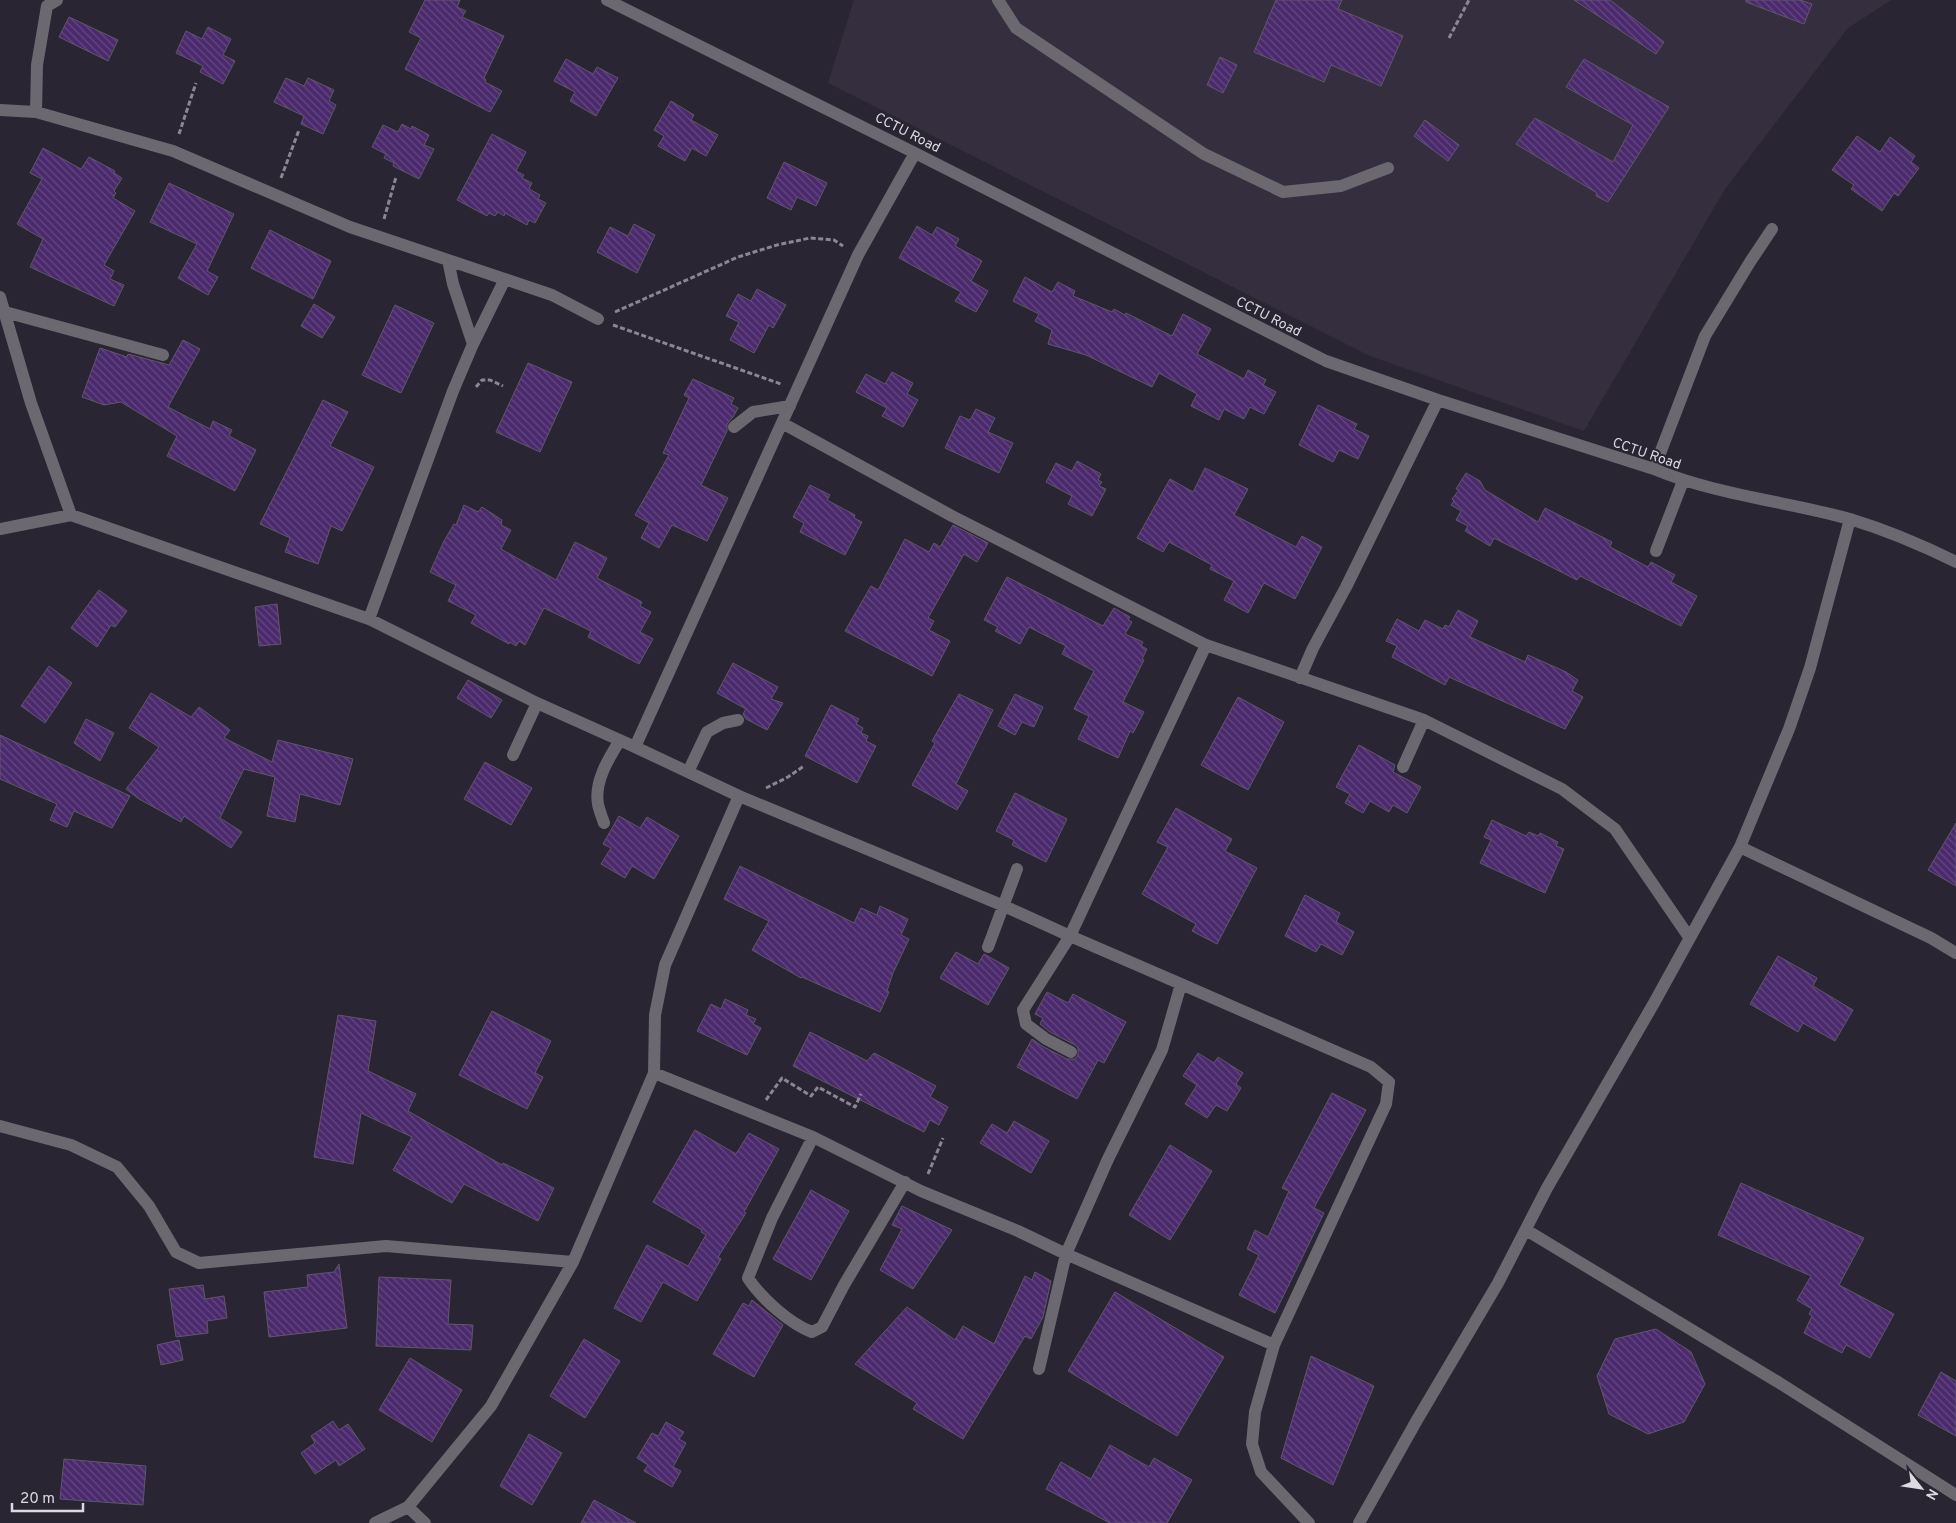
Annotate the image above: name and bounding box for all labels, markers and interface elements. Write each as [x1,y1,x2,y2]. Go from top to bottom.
street label: CCTU Road [872,110,943,157]
street label: CCTU Road [1233,294,1304,341]
street label: CCTU Road [1610,435,1683,474]
north arrow [1896,1463,1946,1513]
scale bar [12,1480,84,1512]
text: N [1921,1485,1941,1502]
text: 20 m [20,1490,55,1509]

